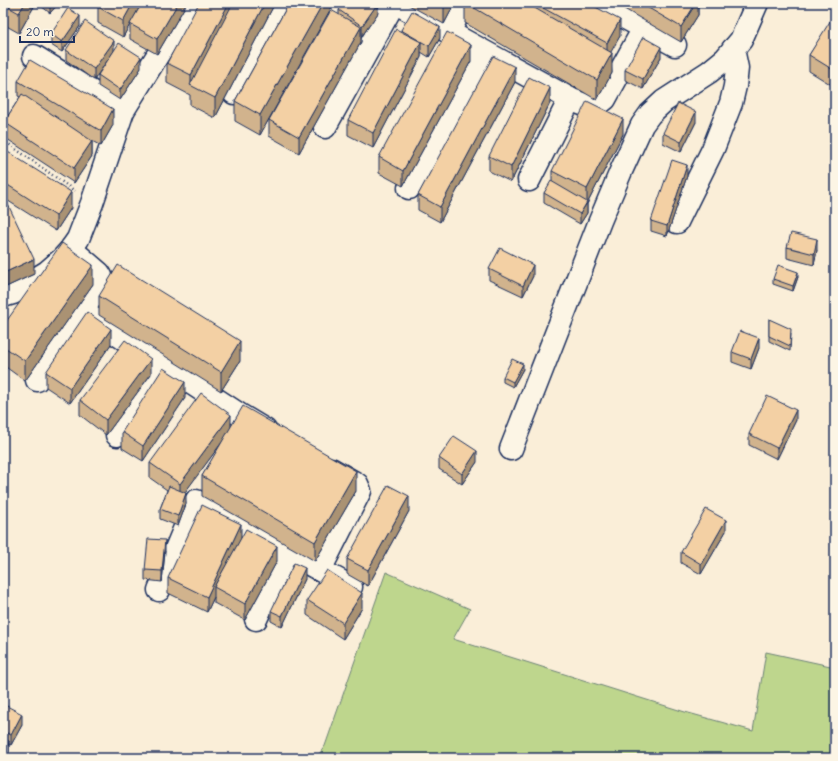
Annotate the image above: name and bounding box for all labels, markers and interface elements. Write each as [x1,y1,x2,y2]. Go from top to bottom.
scale bar [20,18,74,44]
text: 20 m [26,24,54,39]

